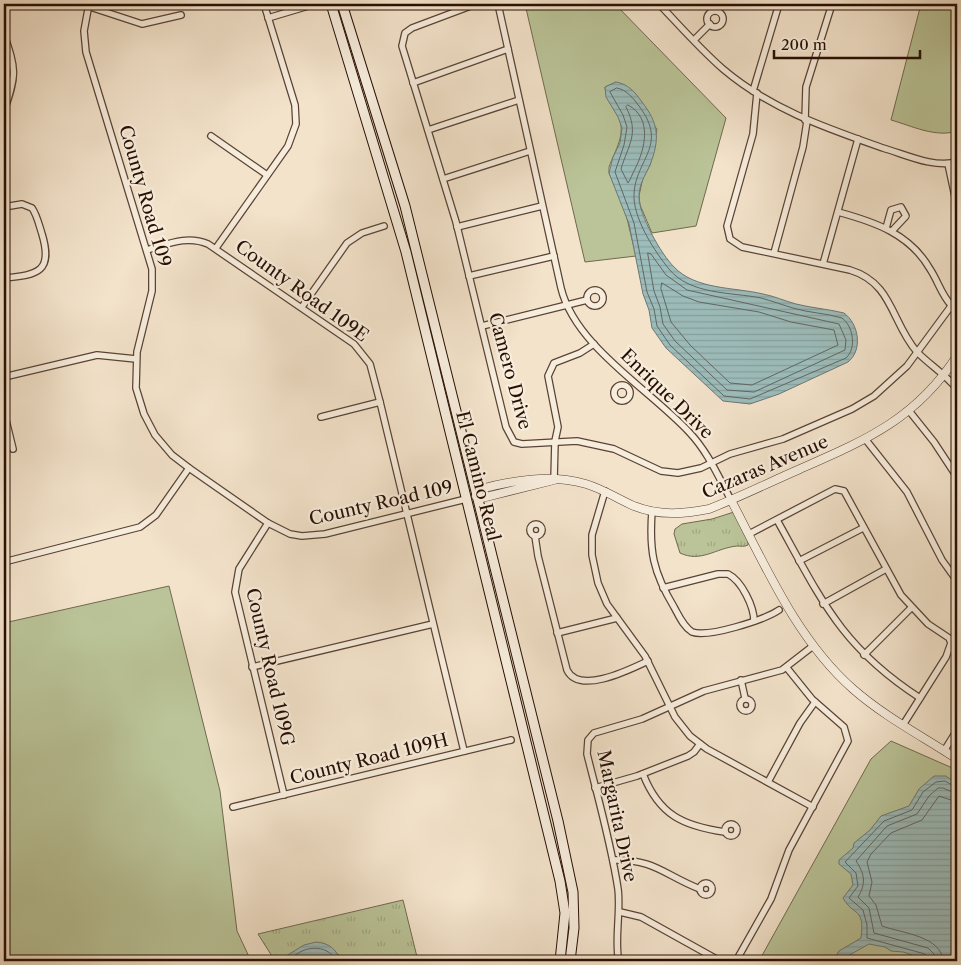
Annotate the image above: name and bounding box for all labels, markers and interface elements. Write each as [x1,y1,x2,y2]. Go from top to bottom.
scale bar [774,28,920,60]
text: 200 m [781,35,827,54]
street label: County Road 109 [114,122,176,270]
street label: County Road 109E [231,235,373,347]
street label: Camero Drive [484,310,536,432]
street label: Enrique Drive [616,344,718,444]
street label: El Camino Real [451,409,505,543]
street label: Cazaras Avenue [699,430,831,504]
street label: County Road 109 [307,476,455,530]
street label: County Road 109G [241,586,299,749]
street label: County Road 109H [288,729,450,789]
street label: Margarita Drive [592,748,642,884]

